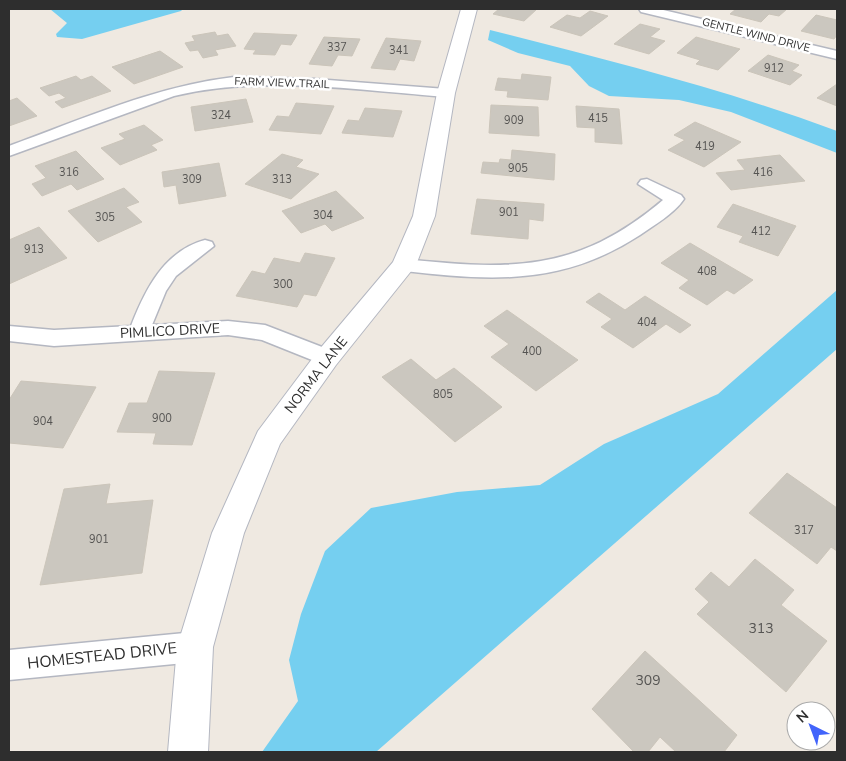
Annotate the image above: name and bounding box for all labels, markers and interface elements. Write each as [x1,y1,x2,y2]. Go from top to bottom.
street label: GENTLE WIND DRIVE [700,14,812,56]
house number: 337 [327,40,347,55]
house number: 341 [389,43,409,58]
house number: 912 [764,61,784,76]
street label: FARM VIEW TRAIL [234,74,330,92]
house number: 324 [211,108,231,123]
house number: 415 [588,111,608,126]
house number: 909 [504,113,524,128]
house number: 419 [695,139,715,154]
house number: 905 [508,161,528,176]
house number: 316 [59,165,79,180]
house number: 416 [753,165,773,180]
house number: 309 [182,172,202,187]
house number: 313 [272,172,292,187]
house number: 901 [499,205,519,220]
house number: 304 [313,208,333,223]
house number: 305 [95,210,115,225]
house number: 412 [751,224,771,239]
house number: 913 [24,242,44,257]
house number: 408 [697,264,717,279]
house number: 300 [273,277,293,292]
house number: 404 [637,315,657,330]
street label: PIMLICO DRIVE [119,319,221,343]
street label: NORMA LANE [280,333,352,417]
house number: 400 [522,344,542,359]
house number: 805 [433,387,453,402]
house number: 900 [152,411,172,426]
house number: 904 [33,414,53,429]
house number: 317 [794,523,814,538]
house number: 901 [89,532,109,547]
house number: 313 [748,619,774,638]
street label: HOMESTEAD DRIVE [26,637,178,675]
house number: 309 [635,671,661,690]
north arrow [786,701,836,751]
text: N [792,706,813,727]

